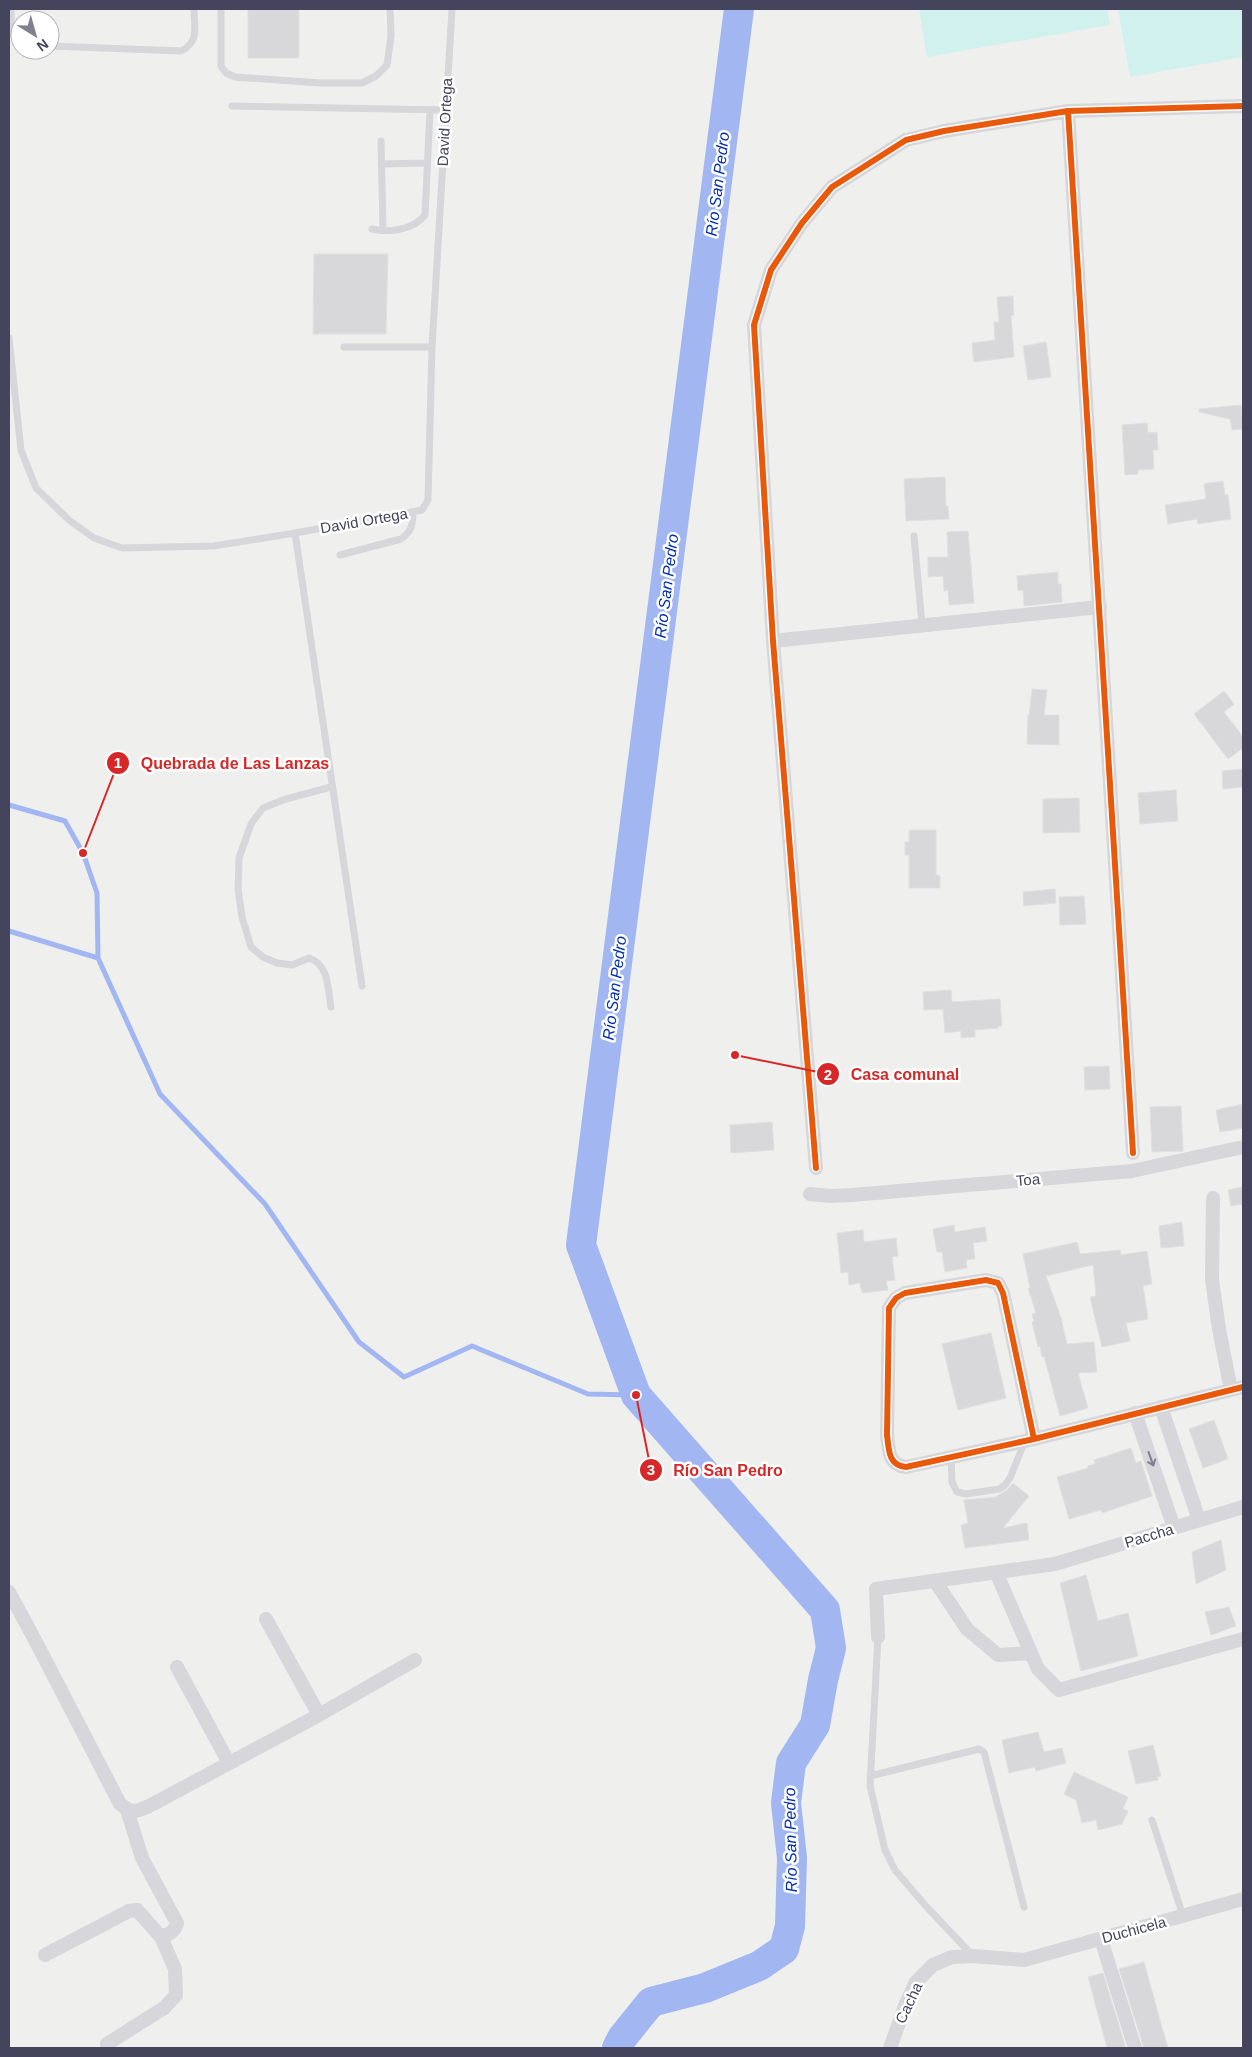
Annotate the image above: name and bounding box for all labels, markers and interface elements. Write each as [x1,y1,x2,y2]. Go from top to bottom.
north arrow [10,10,60,60]
text: N [34,36,52,55]
street label: David Ortega [434,77,455,167]
water label: Río San Pedro [703,131,732,237]
street label: David Ortega [319,504,410,537]
water label: Río San Pedro [652,533,681,639]
callout: Quebrada de Las Lanzas [105,747,339,778]
text: 1 [114,754,122,771]
text: Quebrada de Las Lanzas [141,755,329,772]
water label: Río San Pedro [600,935,629,1041]
callout: Casa comunal [816,1059,969,1090]
text: 2 [824,1066,832,1083]
text: Casa comunal [851,1066,959,1083]
street label: Toa [1015,1170,1041,1189]
one-way arrow [1147,1451,1156,1466]
callout: Río San Pedro [638,1454,792,1485]
text: 3 [647,1461,655,1478]
text: Río San Pedro [673,1462,783,1479]
street label: Paccha [1122,1520,1176,1551]
water label: Río San Pedro [781,1787,800,1893]
street label: Duchicela [1100,1913,1169,1946]
street label: Cacha [892,1979,926,2026]

